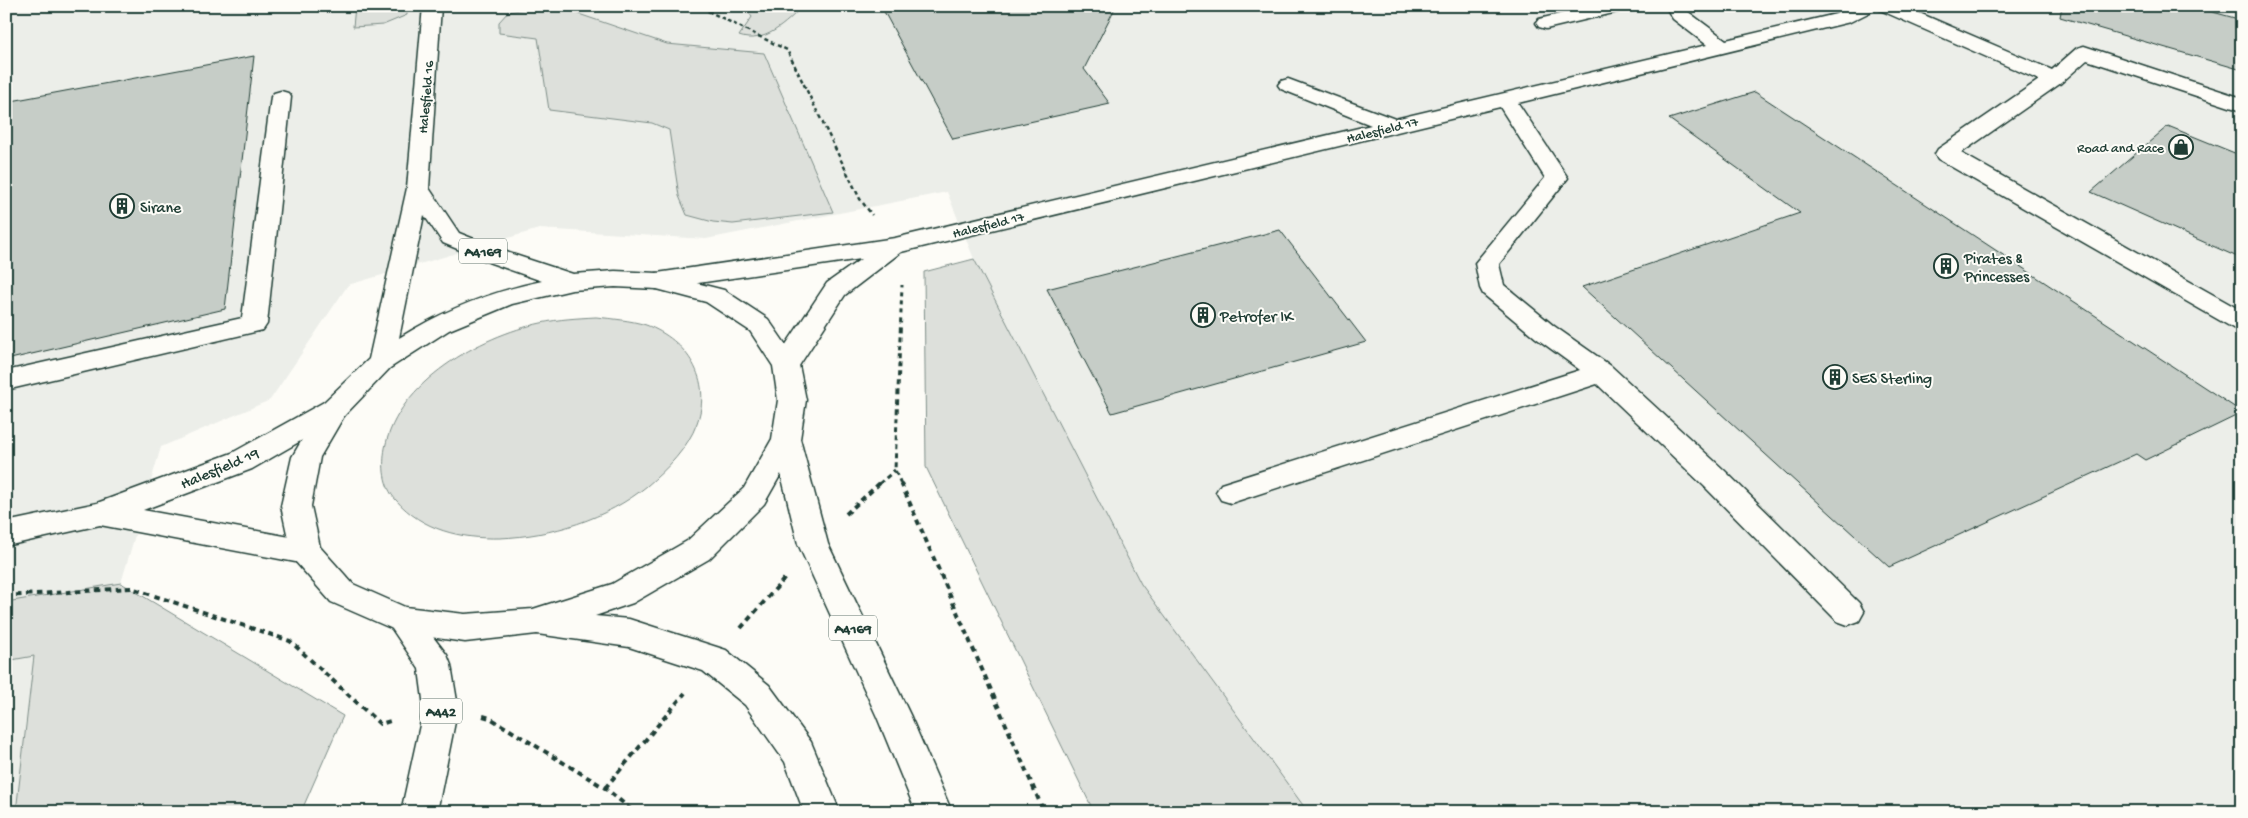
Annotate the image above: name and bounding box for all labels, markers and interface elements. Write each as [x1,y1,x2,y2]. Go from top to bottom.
street label: Halesfield 16 [416,59,439,134]
street label: Halesfield 17 [1345,114,1421,149]
shop icon: Road and Race [2168,134,2194,160]
place label: Road and Race [2077,141,2165,158]
building icon: Sirane [109,193,135,219]
place label: Sirane [140,200,182,219]
street label: Halesfield 17 [951,209,1027,244]
road number: A4169 [459,238,507,264]
place label: Pirates & Princesses [1963,251,2030,288]
building icon: Pirates & Princesses [1933,253,1959,279]
building icon: Petrofer IK [1190,302,1216,328]
place label: Petrofer IK [1219,309,1295,328]
building icon: SES Sterling [1822,364,1848,390]
place label: SES Sterling [1852,371,1932,390]
street label: Halesfield 19 [178,445,263,495]
road number: A4169 [829,616,877,640]
road number: A442 [420,698,462,724]

